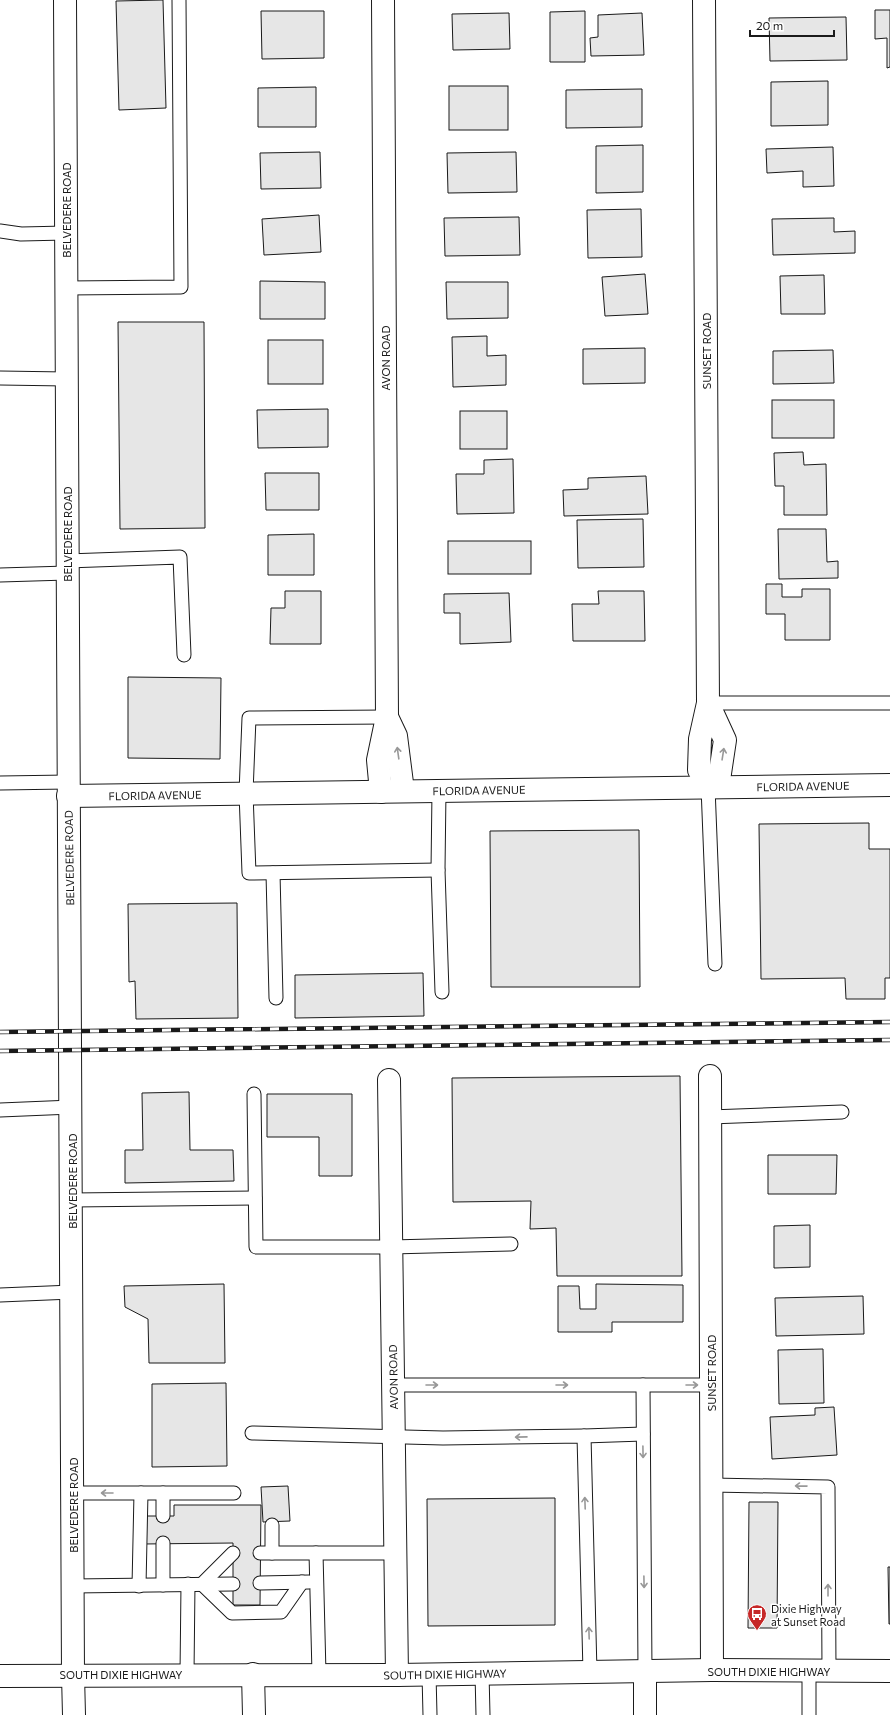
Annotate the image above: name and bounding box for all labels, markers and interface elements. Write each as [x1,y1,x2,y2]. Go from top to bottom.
scale bar [750,12,834,38]
text: 20 m [756,18,783,32]
street label: BELVEDERE ROAD [60,162,73,258]
street label: SUNSET ROAD [700,313,713,389]
street label: AVON ROAD [379,325,392,391]
street label: BELVEDERE ROAD [61,486,74,582]
one-way arrow [394,747,402,760]
one-way arrow [719,748,727,761]
street label: FLORIDA AVENUE [756,779,850,793]
street label: FLORIDA AVENUE [432,783,526,797]
street label: FLORIDA AVENUE [108,788,202,802]
street label: BELVEDERE ROAD [62,810,76,906]
street label: BELVEDERE ROAD [66,1133,79,1229]
street label: SUNSET ROAD [705,1335,718,1411]
street label: AVON ROAD [386,1344,400,1410]
one-way arrow [425,1381,438,1389]
one-way arrow [555,1381,568,1389]
one-way arrow [685,1381,698,1389]
one-way arrow [515,1433,528,1441]
one-way arrow [639,1445,647,1458]
street label: BELVEDERE ROAD [67,1457,80,1553]
one-way arrow [795,1482,808,1490]
one-way arrow [101,1489,114,1497]
one-way arrow [582,1497,589,1510]
one-way arrow [640,1575,648,1588]
one-way arrow [824,1584,832,1597]
place label: Dixie Highway at Sunset Road [771,1602,845,1628]
bus stop icon: Dixie Highway at Sunset Road [746,1603,768,1631]
one-way arrow [585,1627,593,1640]
street label: SOUTH DIXIE HIGHWAY [707,1665,831,1678]
street label: SOUTH DIXIE HIGHWAY [383,1666,507,1682]
street label: SOUTH DIXIE HIGHWAY [59,1668,183,1681]

